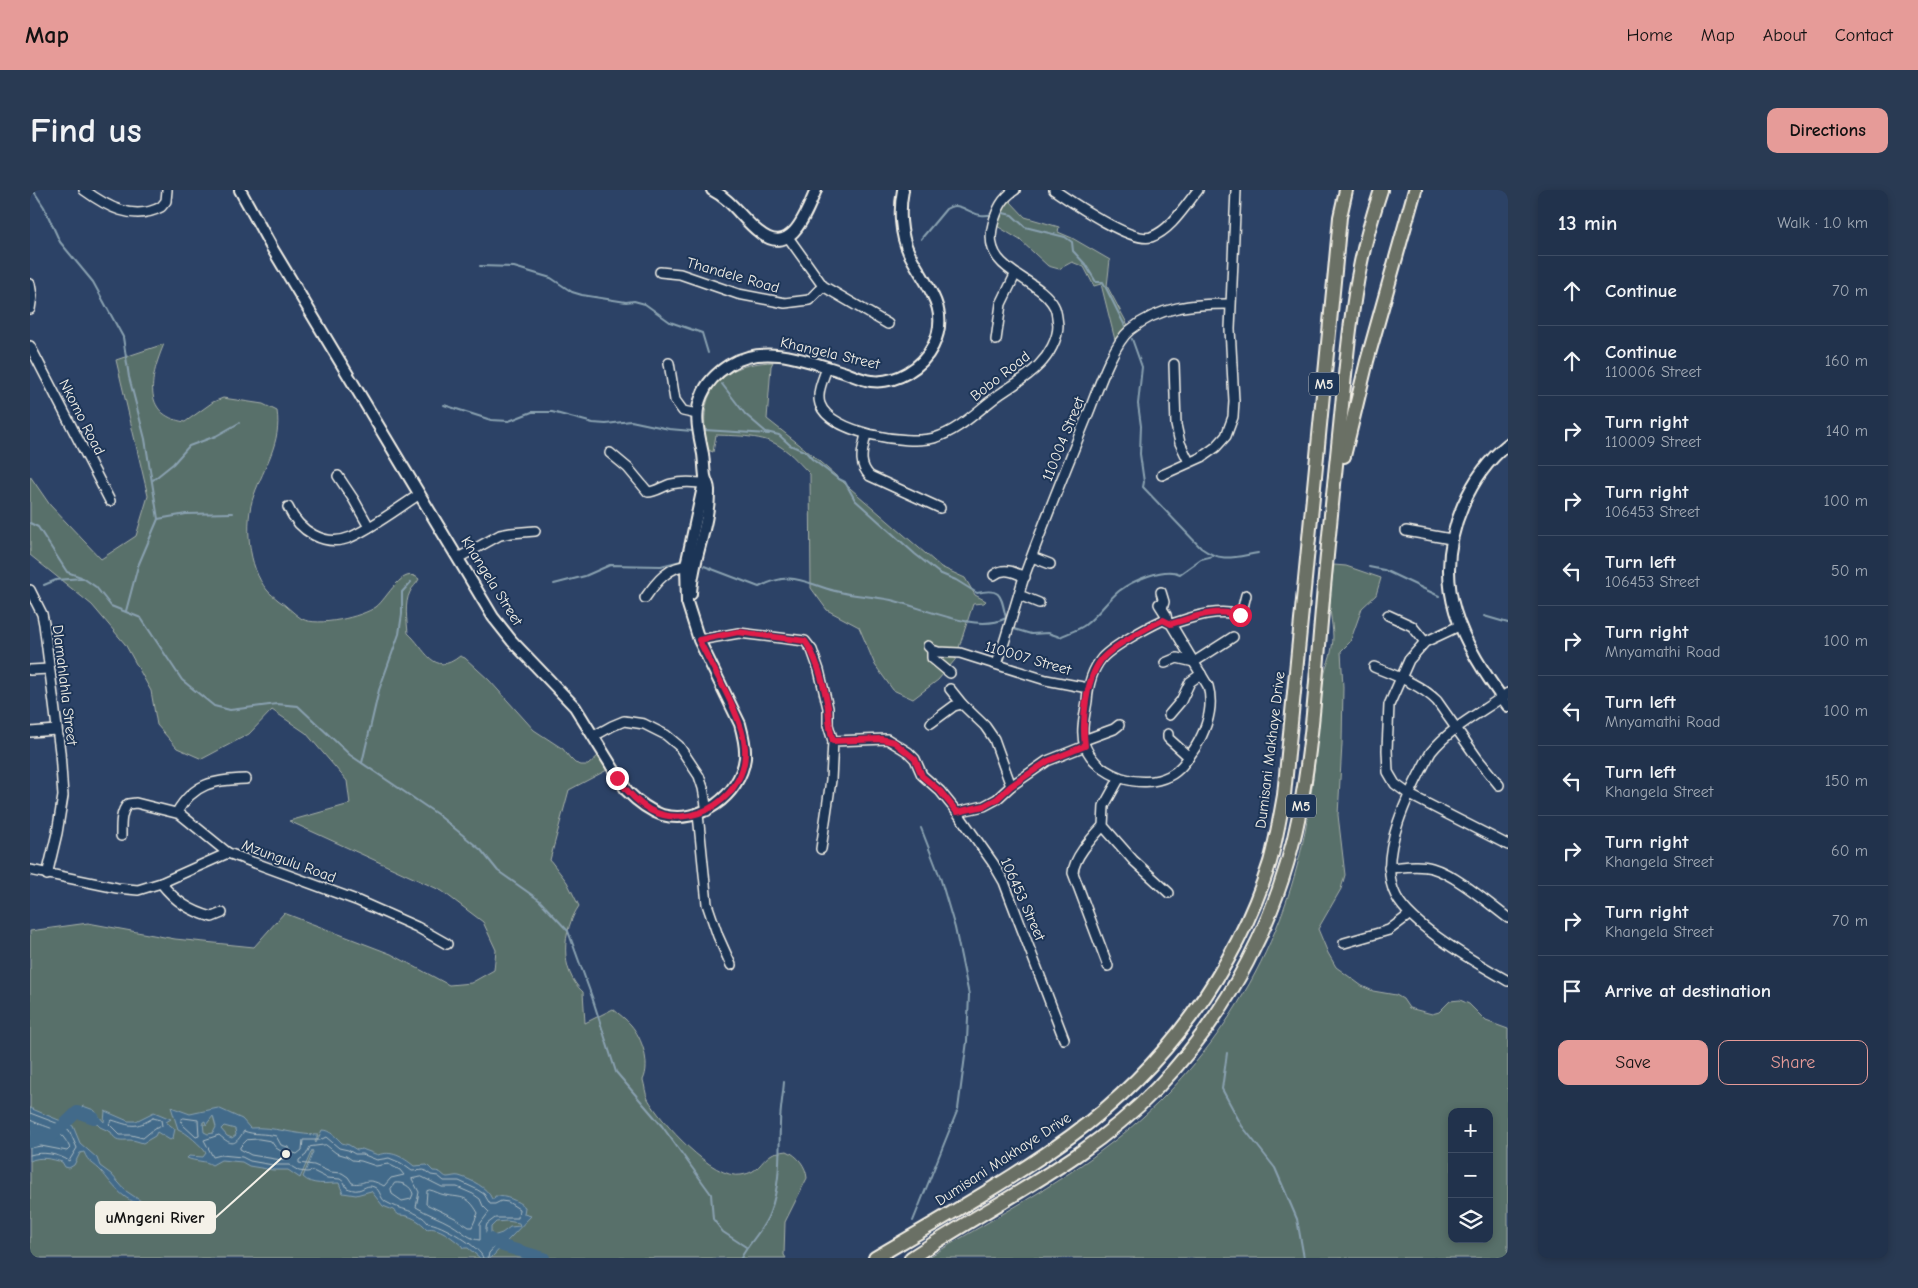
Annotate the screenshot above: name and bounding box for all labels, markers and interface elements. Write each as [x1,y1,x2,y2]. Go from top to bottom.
text: Map [25,21,69,49]
text: Home [1626,25,1673,46]
text: Map [1701,25,1735,46]
text: About [1763,25,1807,46]
text: Contact [1835,25,1893,46]
button: Directions [1767,108,1888,153]
text: Find us [30,110,142,151]
text: 13 min [1558,211,1617,235]
text: Walk · 1.0 km [1777,214,1868,232]
street label: Thandele Road [685,253,781,297]
icon: ahead [1558,277,1586,305]
text: Continue [1605,280,1677,302]
text: 70 m [1832,282,1868,300]
street label: Khangela Street [779,333,882,373]
text: Continue [1605,341,1677,363]
street label: Bobo Road [967,347,1033,405]
icon: ahead [1558,347,1586,375]
text: 160 m [1825,352,1868,370]
text: 110006 Street [1605,363,1701,381]
road number: M5 [1309,372,1339,395]
street label: Nkomo Road [55,376,109,458]
street label: 110004 Street [1038,394,1088,484]
text: Turn right [1605,411,1689,433]
icon: right [1558,417,1586,445]
text: 140 m [1826,422,1868,440]
text: 110009 Street [1605,433,1701,451]
text: Turn right [1605,481,1689,503]
icon: right [1558,487,1586,515]
text: 100 m [1824,492,1868,510]
text: 106453 Street [1605,503,1700,521]
street label: Khangela Street [457,533,527,629]
text: Turn left [1605,551,1676,573]
icon: left [1558,557,1586,585]
text: 50 m [1831,562,1868,580]
text: 106453 Street [1605,573,1700,591]
route start [1229,604,1252,627]
text: Turn right [1605,621,1689,643]
street label: Dlamahlahla Street [49,624,81,747]
icon: right [1558,627,1586,655]
text: 100 m [1824,632,1868,650]
street label: 110007 Street [983,637,1074,679]
text: Mnyamathi Road [1605,643,1721,661]
street label: Dumisani Makhaye Drive [1251,670,1289,830]
text: Turn left [1605,691,1676,713]
icon: left [1558,697,1586,725]
text: 100 m [1824,702,1868,720]
text: Mnyamathi Road [1605,713,1721,731]
text: Turn left [1605,761,1676,783]
route end [606,767,629,790]
icon: left [1558,767,1586,795]
text: 150 m [1825,772,1868,790]
text: Khangela Street [1605,783,1713,801]
road number: M5 [1286,794,1316,818]
text: Turn right [1605,831,1689,853]
street label: Mzungulu Road [239,836,339,886]
icon: right [1558,837,1586,865]
text: 60 m [1831,842,1868,860]
text: Khangela Street [1605,853,1713,871]
street label: 106453 Street [997,855,1050,944]
text: Turn right [1605,901,1689,923]
icon: right [1558,907,1586,935]
text: 70 m [1832,912,1868,930]
text: Khangela Street [1605,923,1713,941]
icon: arrive [1558,977,1586,1005]
text: Arrive at destination [1605,980,1771,1002]
button: Save [1558,1040,1708,1085]
button: Share [1718,1040,1868,1085]
street label: Dumisani Makhaye Drive [932,1108,1075,1210]
map controls [1448,1108,1493,1243]
button: + [1448,1108,1493,1153]
button: − [1448,1153,1493,1198]
button: layers [1448,1198,1493,1243]
callout: uMngeni River [96,1202,215,1233]
text: uMngeni River [106,1209,205,1227]

